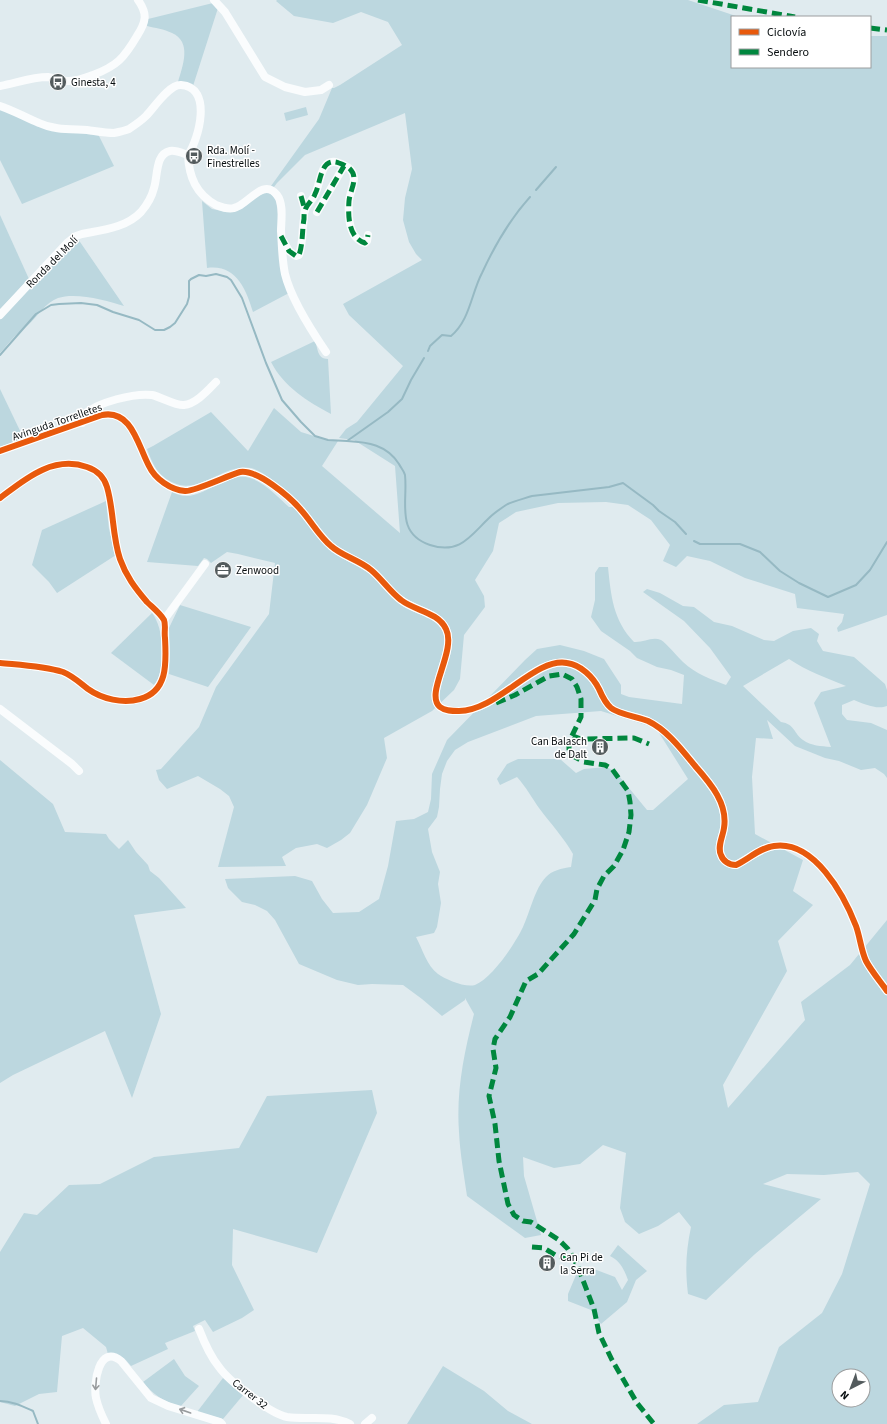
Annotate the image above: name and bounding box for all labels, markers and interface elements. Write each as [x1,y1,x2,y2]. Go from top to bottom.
legend [731,16,871,68]
text: Ciclovía [767,24,806,41]
text: Sendero [767,44,809,61]
bus stop icon: Ginesta, 4 [48,72,68,92]
place label: Ginesta, 4 [71,75,116,90]
place label: Rda. Molí - Finestrelles [207,143,260,171]
bus stop icon: Rda. Molí - Finestrelles [184,146,204,166]
street label: Ronda del Molí [23,232,82,291]
street label: Avinguda Torrelletes [10,400,104,444]
office icon: Zenwood [213,560,233,580]
place label: Zenwood [236,563,279,578]
place label: Can Balasch de Dalt [531,734,587,762]
building icon: Can Balasch de Dalt [590,737,610,757]
place label: Can Pi de la Serra [560,1250,603,1278]
building icon: Can Pi de la Serra [537,1253,557,1273]
north arrow [831,1368,871,1408]
street label: Carrer 32 [229,1375,271,1413]
one-way arrow [92,1377,99,1390]
text: N [837,1387,852,1403]
one-way arrow [179,1407,191,1415]

